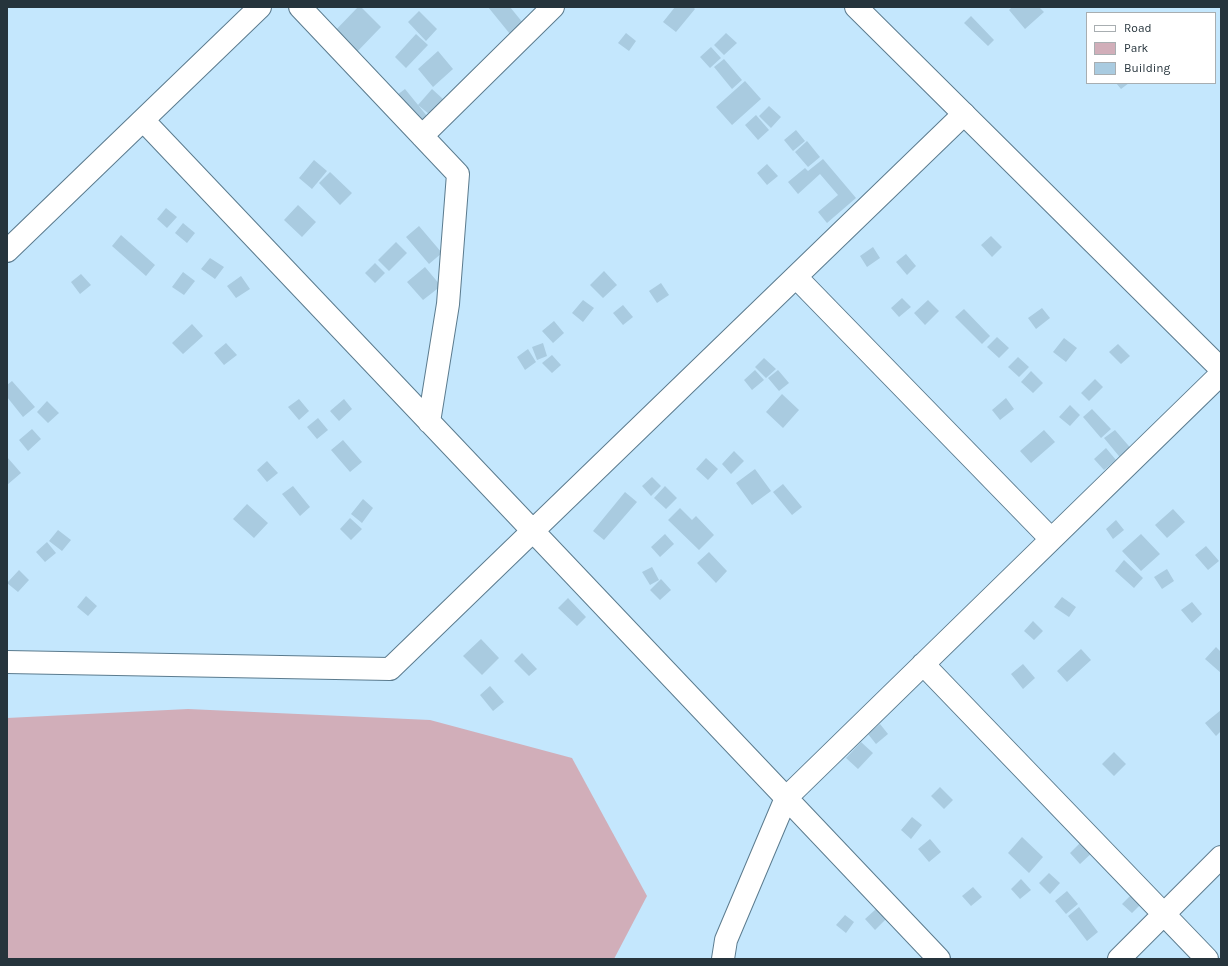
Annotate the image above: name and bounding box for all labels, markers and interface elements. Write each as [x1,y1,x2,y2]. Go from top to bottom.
legend [1086,12,1216,84]
text: Road [1124,21,1152,35]
text: Park [1124,41,1148,55]
text: Building [1124,61,1170,75]

